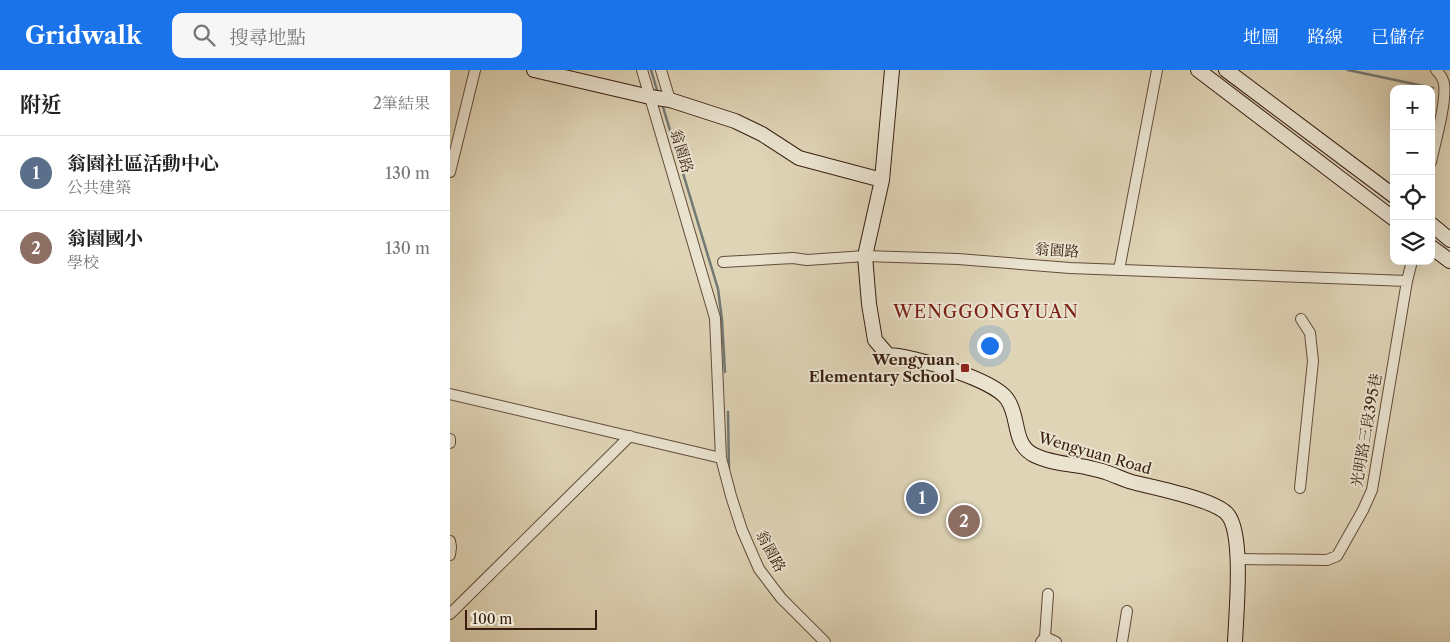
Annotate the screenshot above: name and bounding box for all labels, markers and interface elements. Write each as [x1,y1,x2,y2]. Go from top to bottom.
search box [172,13,522,58]
text: Gridwalk [25,21,142,50]
icon: search [190,21,218,49]
text: 搜尋地點 [230,26,306,49]
text: 地圖 [1243,26,1279,48]
text: 路線 [1307,26,1343,48]
text: 已儲存 [1371,26,1425,48]
map controls [1390,85,1435,265]
button: + [1390,85,1435,130]
text: 附近 [20,92,62,117]
text: 2筆結果 [373,93,430,113]
street label: 翁園路 [666,127,698,175]
button: − [1390,130,1435,175]
text: 翁園社區活動中心 [67,152,219,175]
text: 1 [32,163,40,183]
text: 130 m [385,163,430,183]
button: locate [1390,175,1435,220]
text: 公共建築 [67,177,131,197]
button: layers [1390,220,1435,265]
text: 翁園國小 [67,227,143,250]
text: 2 [31,238,41,258]
text: 130 m [385,238,430,258]
street label: 翁園路 [1034,239,1080,261]
text: 學校 [67,252,99,272]
district label: WENGGONGYUAN [892,301,1079,323]
your location [977,333,1003,359]
place label: Wengyuan Elementary School [809,350,956,386]
marker: Wengyuan Elementary School [959,362,971,374]
street label: 光明路三段395巷 [1347,372,1385,488]
street label: Wengyuan Road [1035,427,1154,478]
pin: 1 [906,479,938,517]
pin: 2 [948,502,980,540]
street label: 翁園路 [752,527,790,575]
scale bar [465,607,598,630]
text: 100 m [472,610,512,628]

